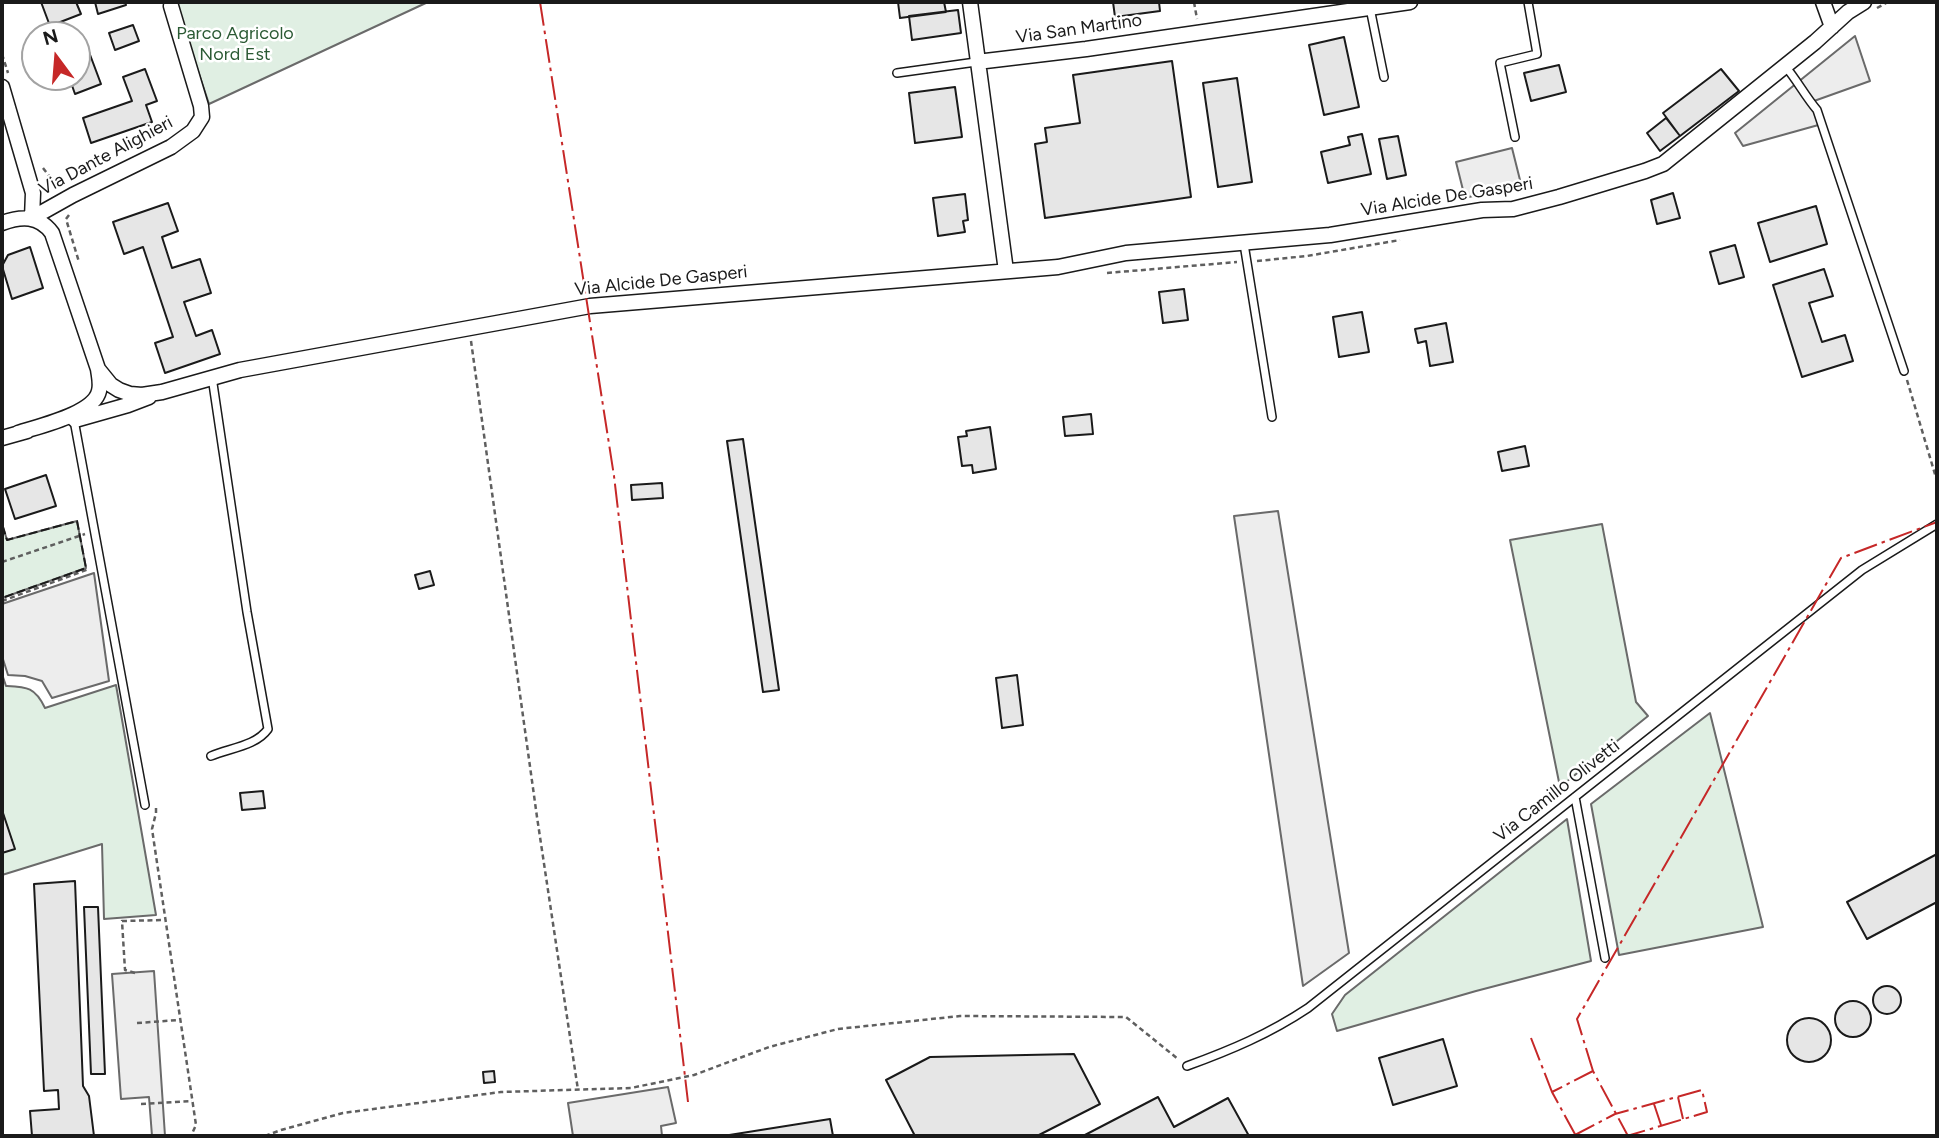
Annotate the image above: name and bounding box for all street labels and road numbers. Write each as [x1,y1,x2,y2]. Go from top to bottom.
street label: Via San Martino [1015,9,1143,49]
street label: Via Dante Alighieri [36,112,176,200]
street label: Via Alcide De Gasperi [1359,173,1535,221]
street label: Via Alcide De Gasperi [573,261,749,301]
street label: Via Camillo Olivetti [1490,735,1624,847]

